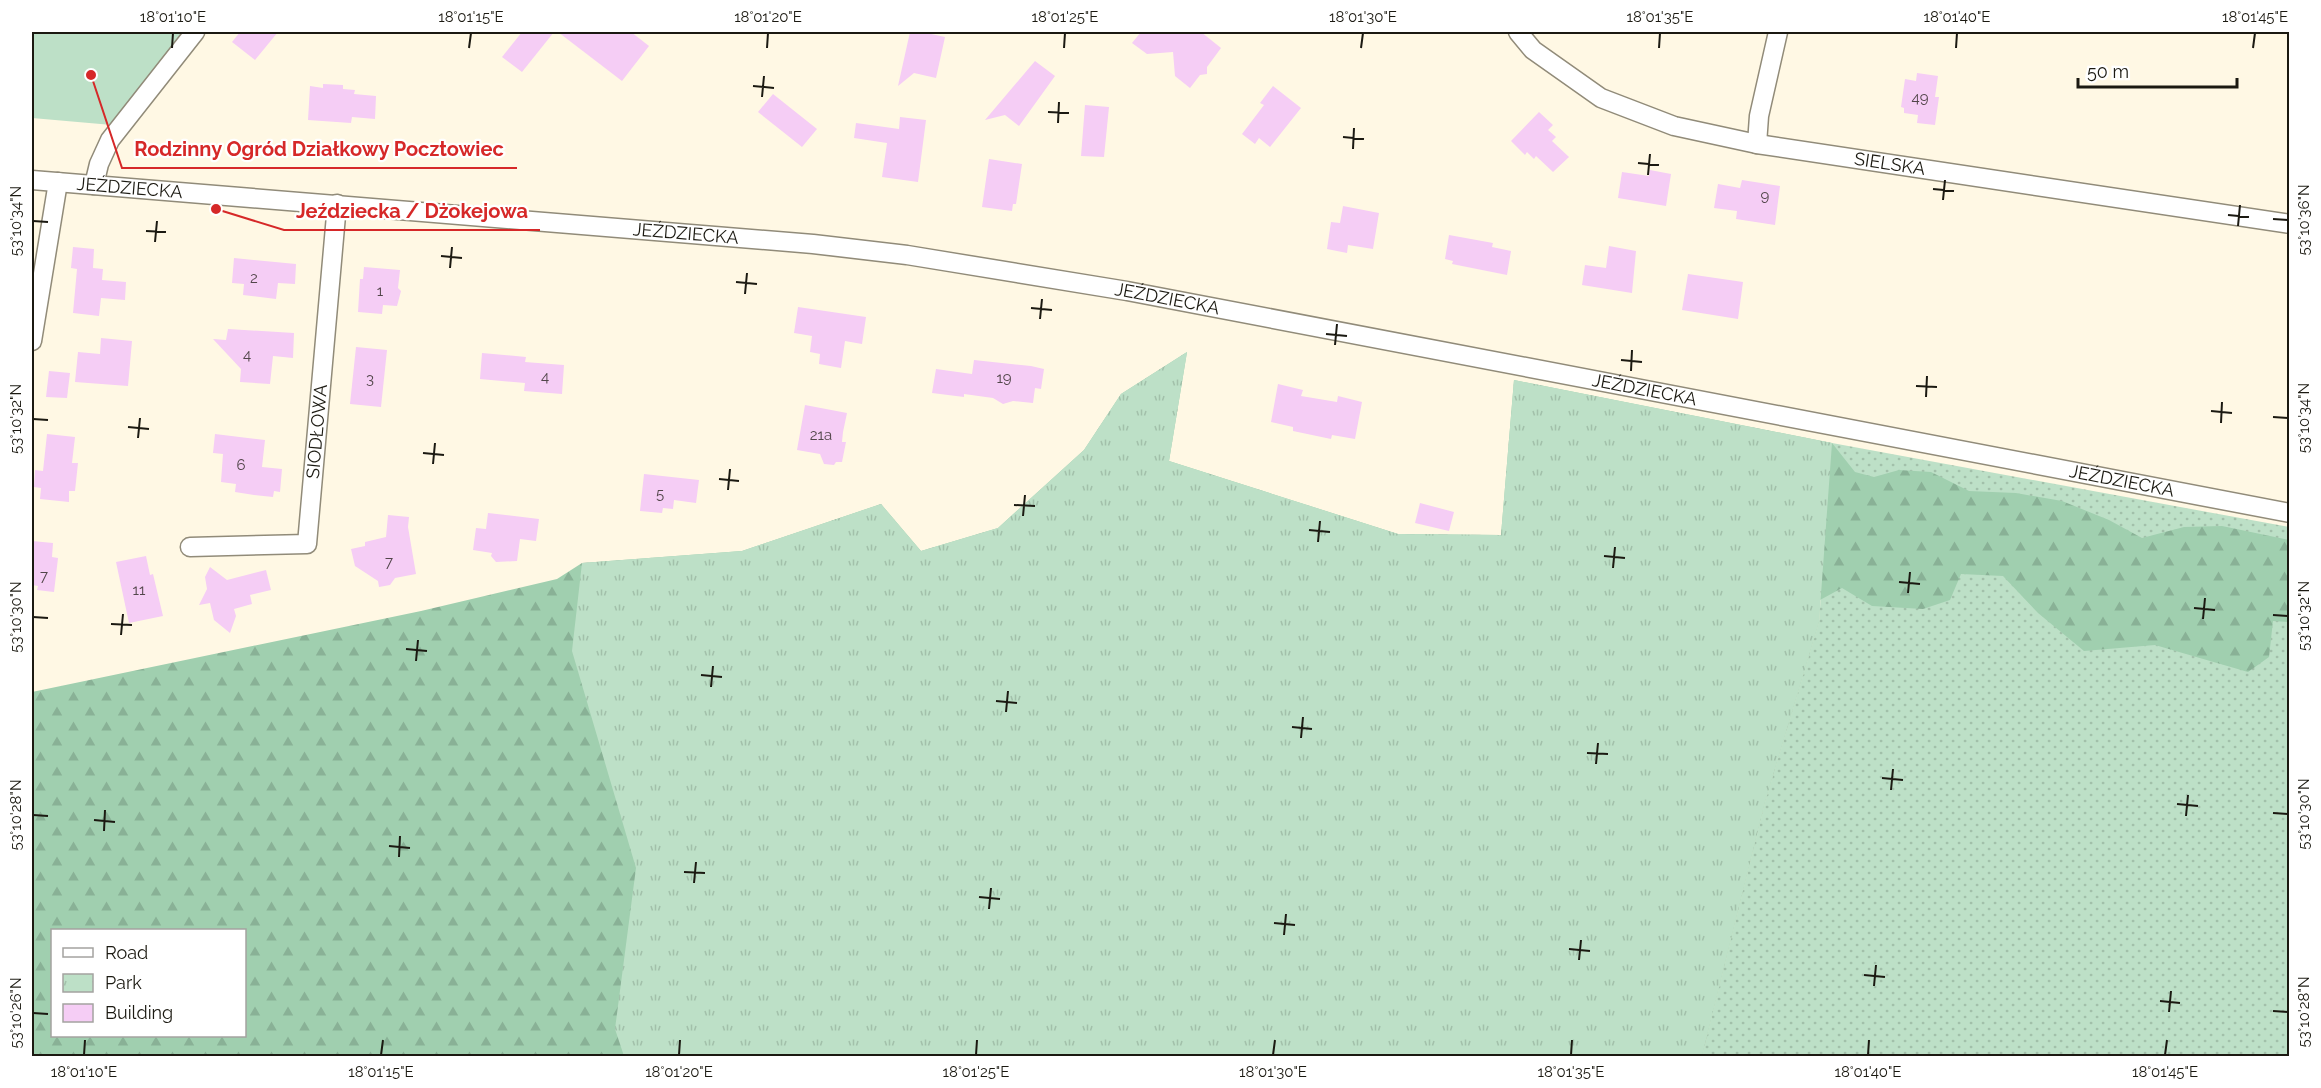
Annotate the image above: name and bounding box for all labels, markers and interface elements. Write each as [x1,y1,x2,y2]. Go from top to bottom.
text: 18°01'10"E [140,8,206,26]
text: 18°01'15"E [438,8,504,26]
text: 18°01'20"E [734,8,802,26]
text: 18°01'25"E [1032,8,1098,26]
text: 18°01'30"E [1329,8,1397,26]
text: 18°01'35"E [1627,8,1693,26]
text: 18°01'40"E [1924,8,1990,26]
text: 18°01'45"E [2222,8,2288,26]
scale bar [2078,51,2237,89]
text: 50 m [2087,61,2129,82]
house number: 49 [1912,89,1929,107]
callout: Rodzinny Ogród Działkowy Pocztowiec [122,130,517,168]
text: Rodzinny Ogród Działkowy Pocztowiec [134,137,504,161]
street label: SIELSKA [1853,148,1927,179]
street label: JEŹDZIECKA [76,173,184,202]
text: 53°10'36"N [2295,184,2313,256]
text: 53°10'34"N [7,186,25,256]
house number: 9 [1761,187,1770,205]
callout: Jeździecka / Dżokejowa [284,192,540,230]
text: Jeździecka / Dżokejowa [296,199,528,223]
street label: JEŹDZIECKA [632,218,740,248]
house number: 2 [250,269,258,287]
street label: JEŹDZIECKA [1113,278,1221,318]
house number: 1 [377,282,384,300]
house number: 4 [243,346,251,364]
house number: 4 [541,368,549,386]
house number: 19 [996,369,1012,387]
street label: JEŹDZIECKA [1590,369,1699,410]
house number: 3 [366,370,374,388]
street label: SIODŁOWA [302,383,331,480]
text: 53°10'34"N [2295,383,2313,453]
text: 53°10'32"N [7,384,25,454]
house number: 21a [810,426,832,444]
house number: 6 [236,456,246,474]
street label: JEŹDZIECKA [2068,460,2176,501]
house number: 5 [656,485,664,503]
house number: 7 [385,553,393,571]
house number: 7 [40,567,48,585]
text: 53°10'30"N [7,581,25,653]
house number: 11 [133,581,146,599]
text: 53°10'32"N [2295,581,2313,651]
text: 53°10'30"N [2295,778,2313,850]
text: 53°10'28"N [7,780,25,850]
legend [51,929,246,1037]
text: Road [105,942,148,963]
text: Park [105,972,142,993]
text: 53°10'26"N [7,977,25,1049]
text: 53°10'28"N [2295,977,2313,1047]
text: Building [105,1002,173,1023]
text: 18°01'10"E [51,1063,117,1081]
text: 18°01'15"E [348,1063,414,1081]
text: 18°01'20"E [645,1063,713,1081]
text: 18°01'25"E [943,1063,1009,1081]
text: 18°01'30"E [1239,1063,1307,1081]
text: 18°01'35"E [1538,1063,1604,1081]
text: 18°01'40"E [1835,1063,1901,1081]
text: 18°01'45"E [2132,1063,2198,1081]

